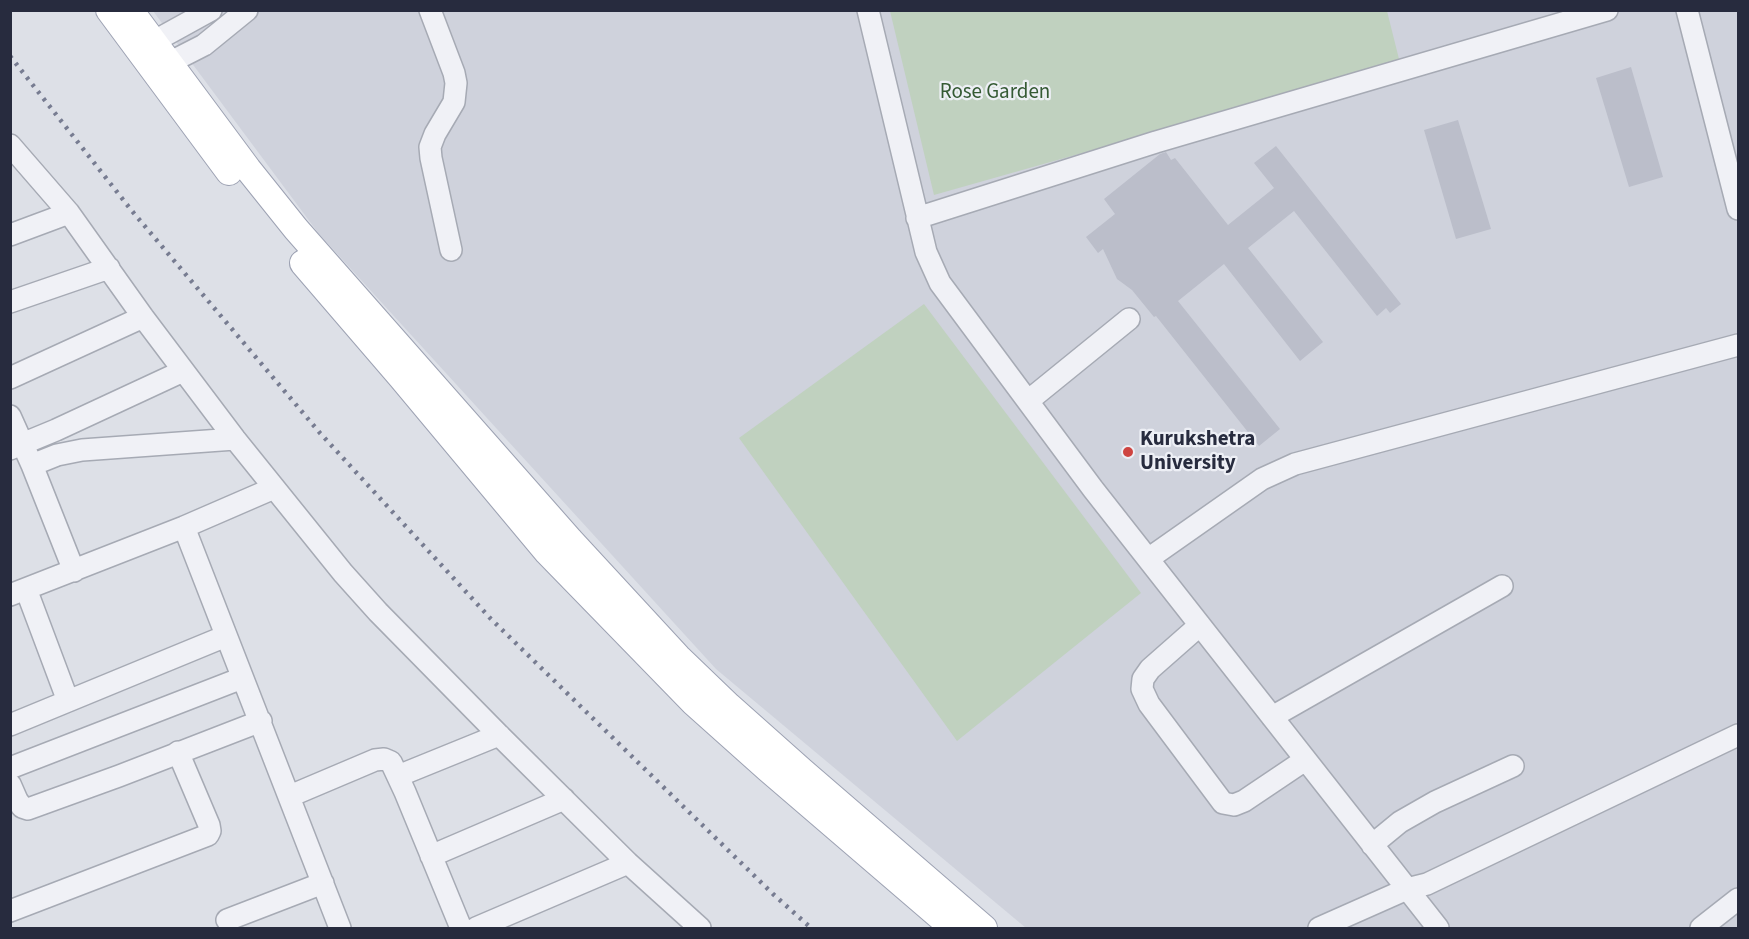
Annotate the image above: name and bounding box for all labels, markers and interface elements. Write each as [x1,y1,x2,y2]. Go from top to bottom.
park label: Rose Garden [940,80,1050,106]
place label: Kurukshetra University [1140,427,1255,477]
marker: Kurukshetra University [1121,445,1135,459]

